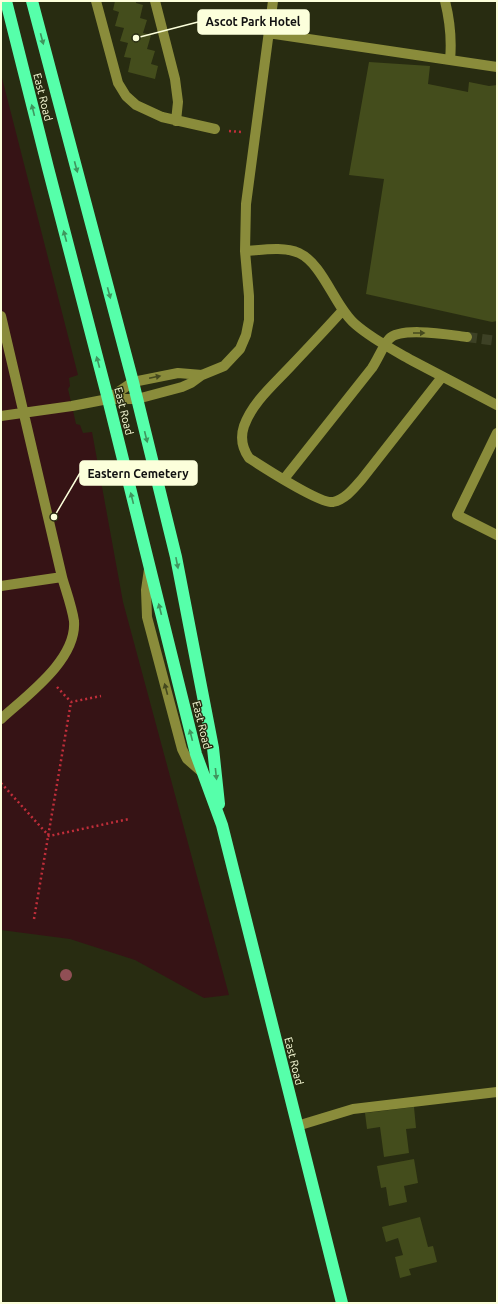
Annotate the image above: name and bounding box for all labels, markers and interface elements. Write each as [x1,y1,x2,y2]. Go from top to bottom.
callout: Ascot Park Hotel [198,10,309,34]
text: Ascot Park Hotel [206,15,301,28]
one-way arrow [40,32,46,45]
street label: East Road [31,72,55,122]
one-way arrow [30,104,36,116]
one-way arrow [73,161,79,173]
one-way arrow [62,230,68,242]
one-way arrow [107,287,113,299]
one-way arrow [413,330,426,336]
one-way arrow [95,355,101,367]
one-way arrow [149,374,161,380]
street label: East Road [112,386,136,436]
one-way arrow [144,431,150,443]
callout: Eastern Cemetery [80,461,197,485]
text: Eastern Cemetery [87,467,189,480]
one-way arrow [129,492,135,504]
one-way arrow [174,557,180,569]
one-way arrow [157,603,163,615]
one-way arrow [163,683,169,695]
street label: East Road [190,700,214,750]
one-way arrow [188,729,194,742]
one-way arrow [213,768,219,780]
street label: East Road [282,1036,306,1086]

